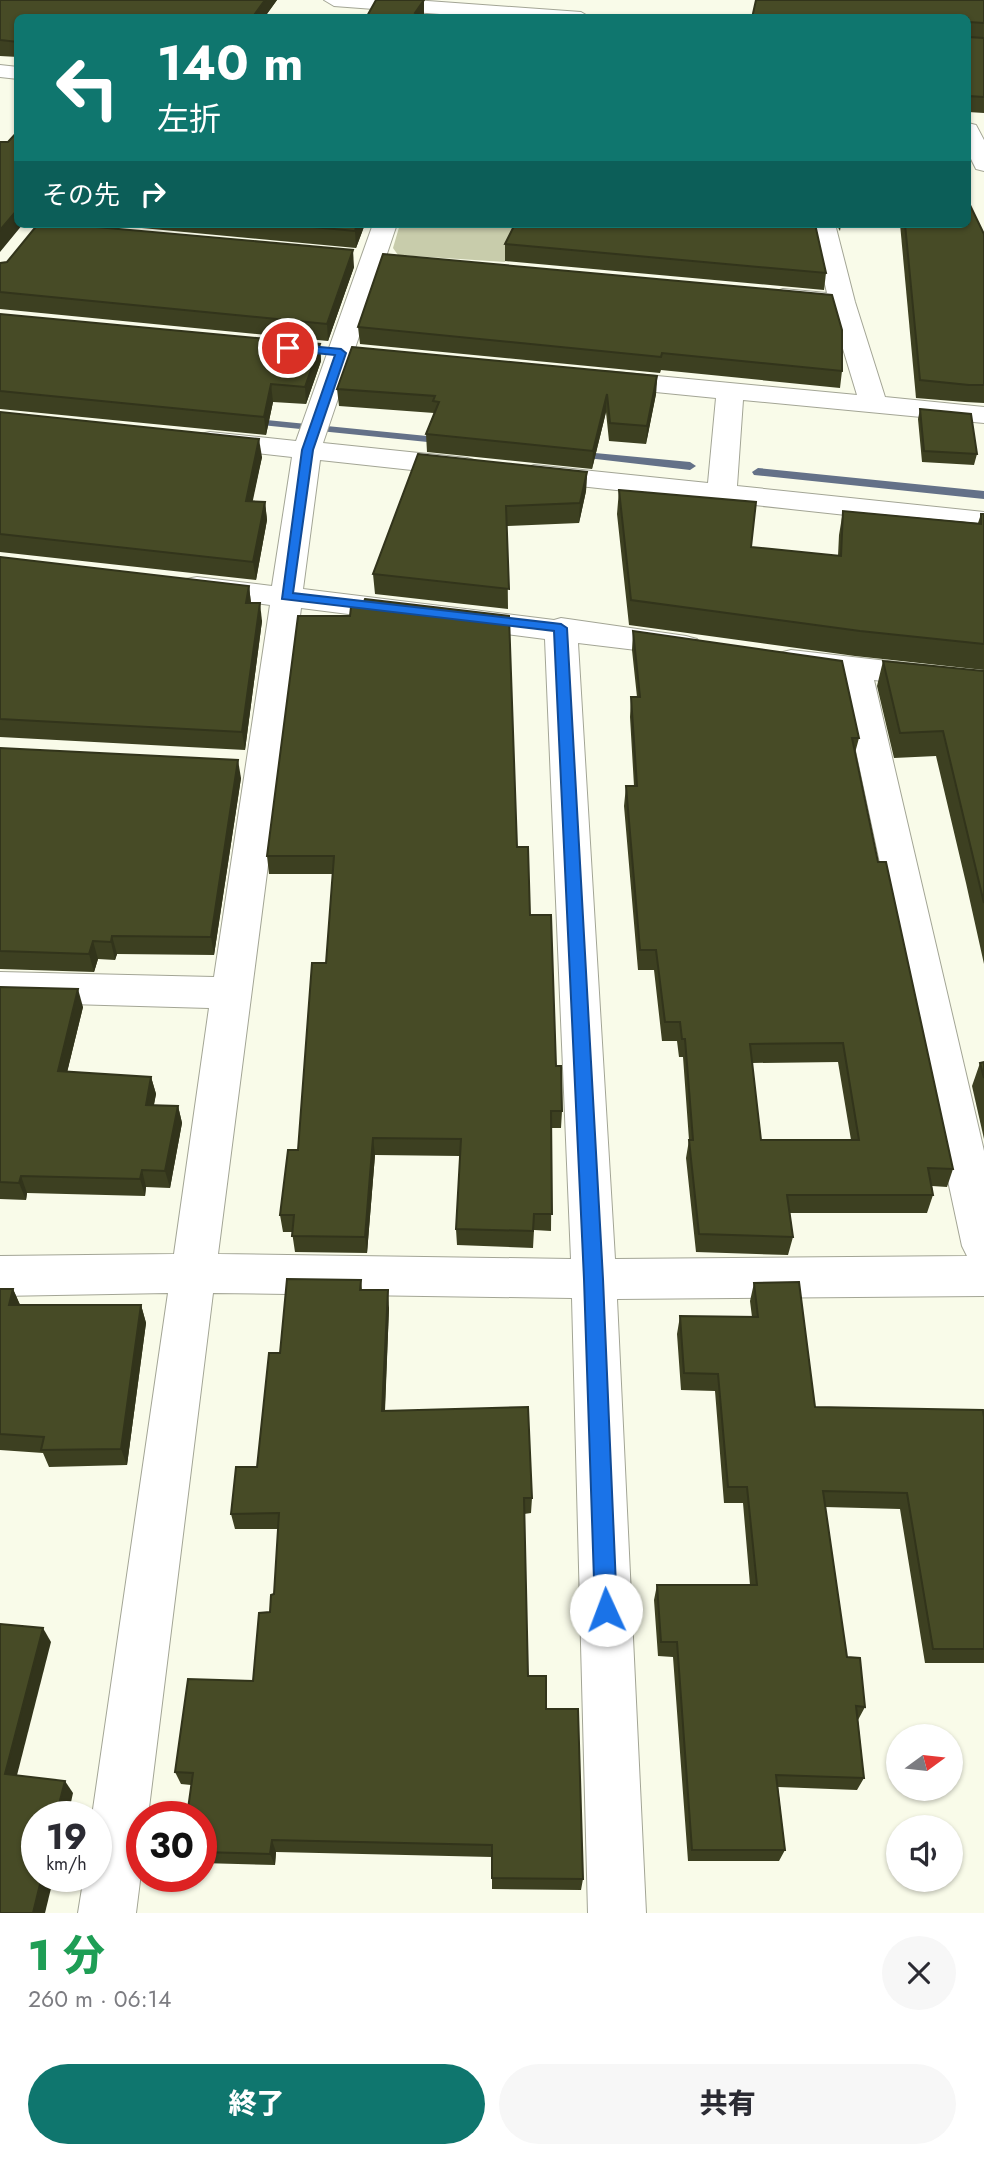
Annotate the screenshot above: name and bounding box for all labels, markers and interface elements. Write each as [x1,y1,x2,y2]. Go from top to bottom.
text: 140 m [157,28,303,98]
icon: left [42,42,133,133]
text: 左折 [157,96,221,142]
icon: right [134,175,172,213]
text: その先 [42,176,120,214]
pin [258,318,318,378]
icon: arrive [269,329,307,367]
position arrow [569,1573,643,1647]
north arrow [886,1724,962,1801]
map controls [886,1724,963,1892]
speed limit sign: 30 [126,1801,217,1892]
text: 19 [46,1812,87,1862]
button: sound [886,1815,963,1892]
text: km/h [46,1851,87,1877]
text: 1 分 [28,1925,105,1986]
button: close [882,1936,956,2010]
text: 260 m · 06:14 [28,1982,171,2016]
button: 終了 [28,2064,485,2144]
button: 共有 [499,2064,956,2144]

